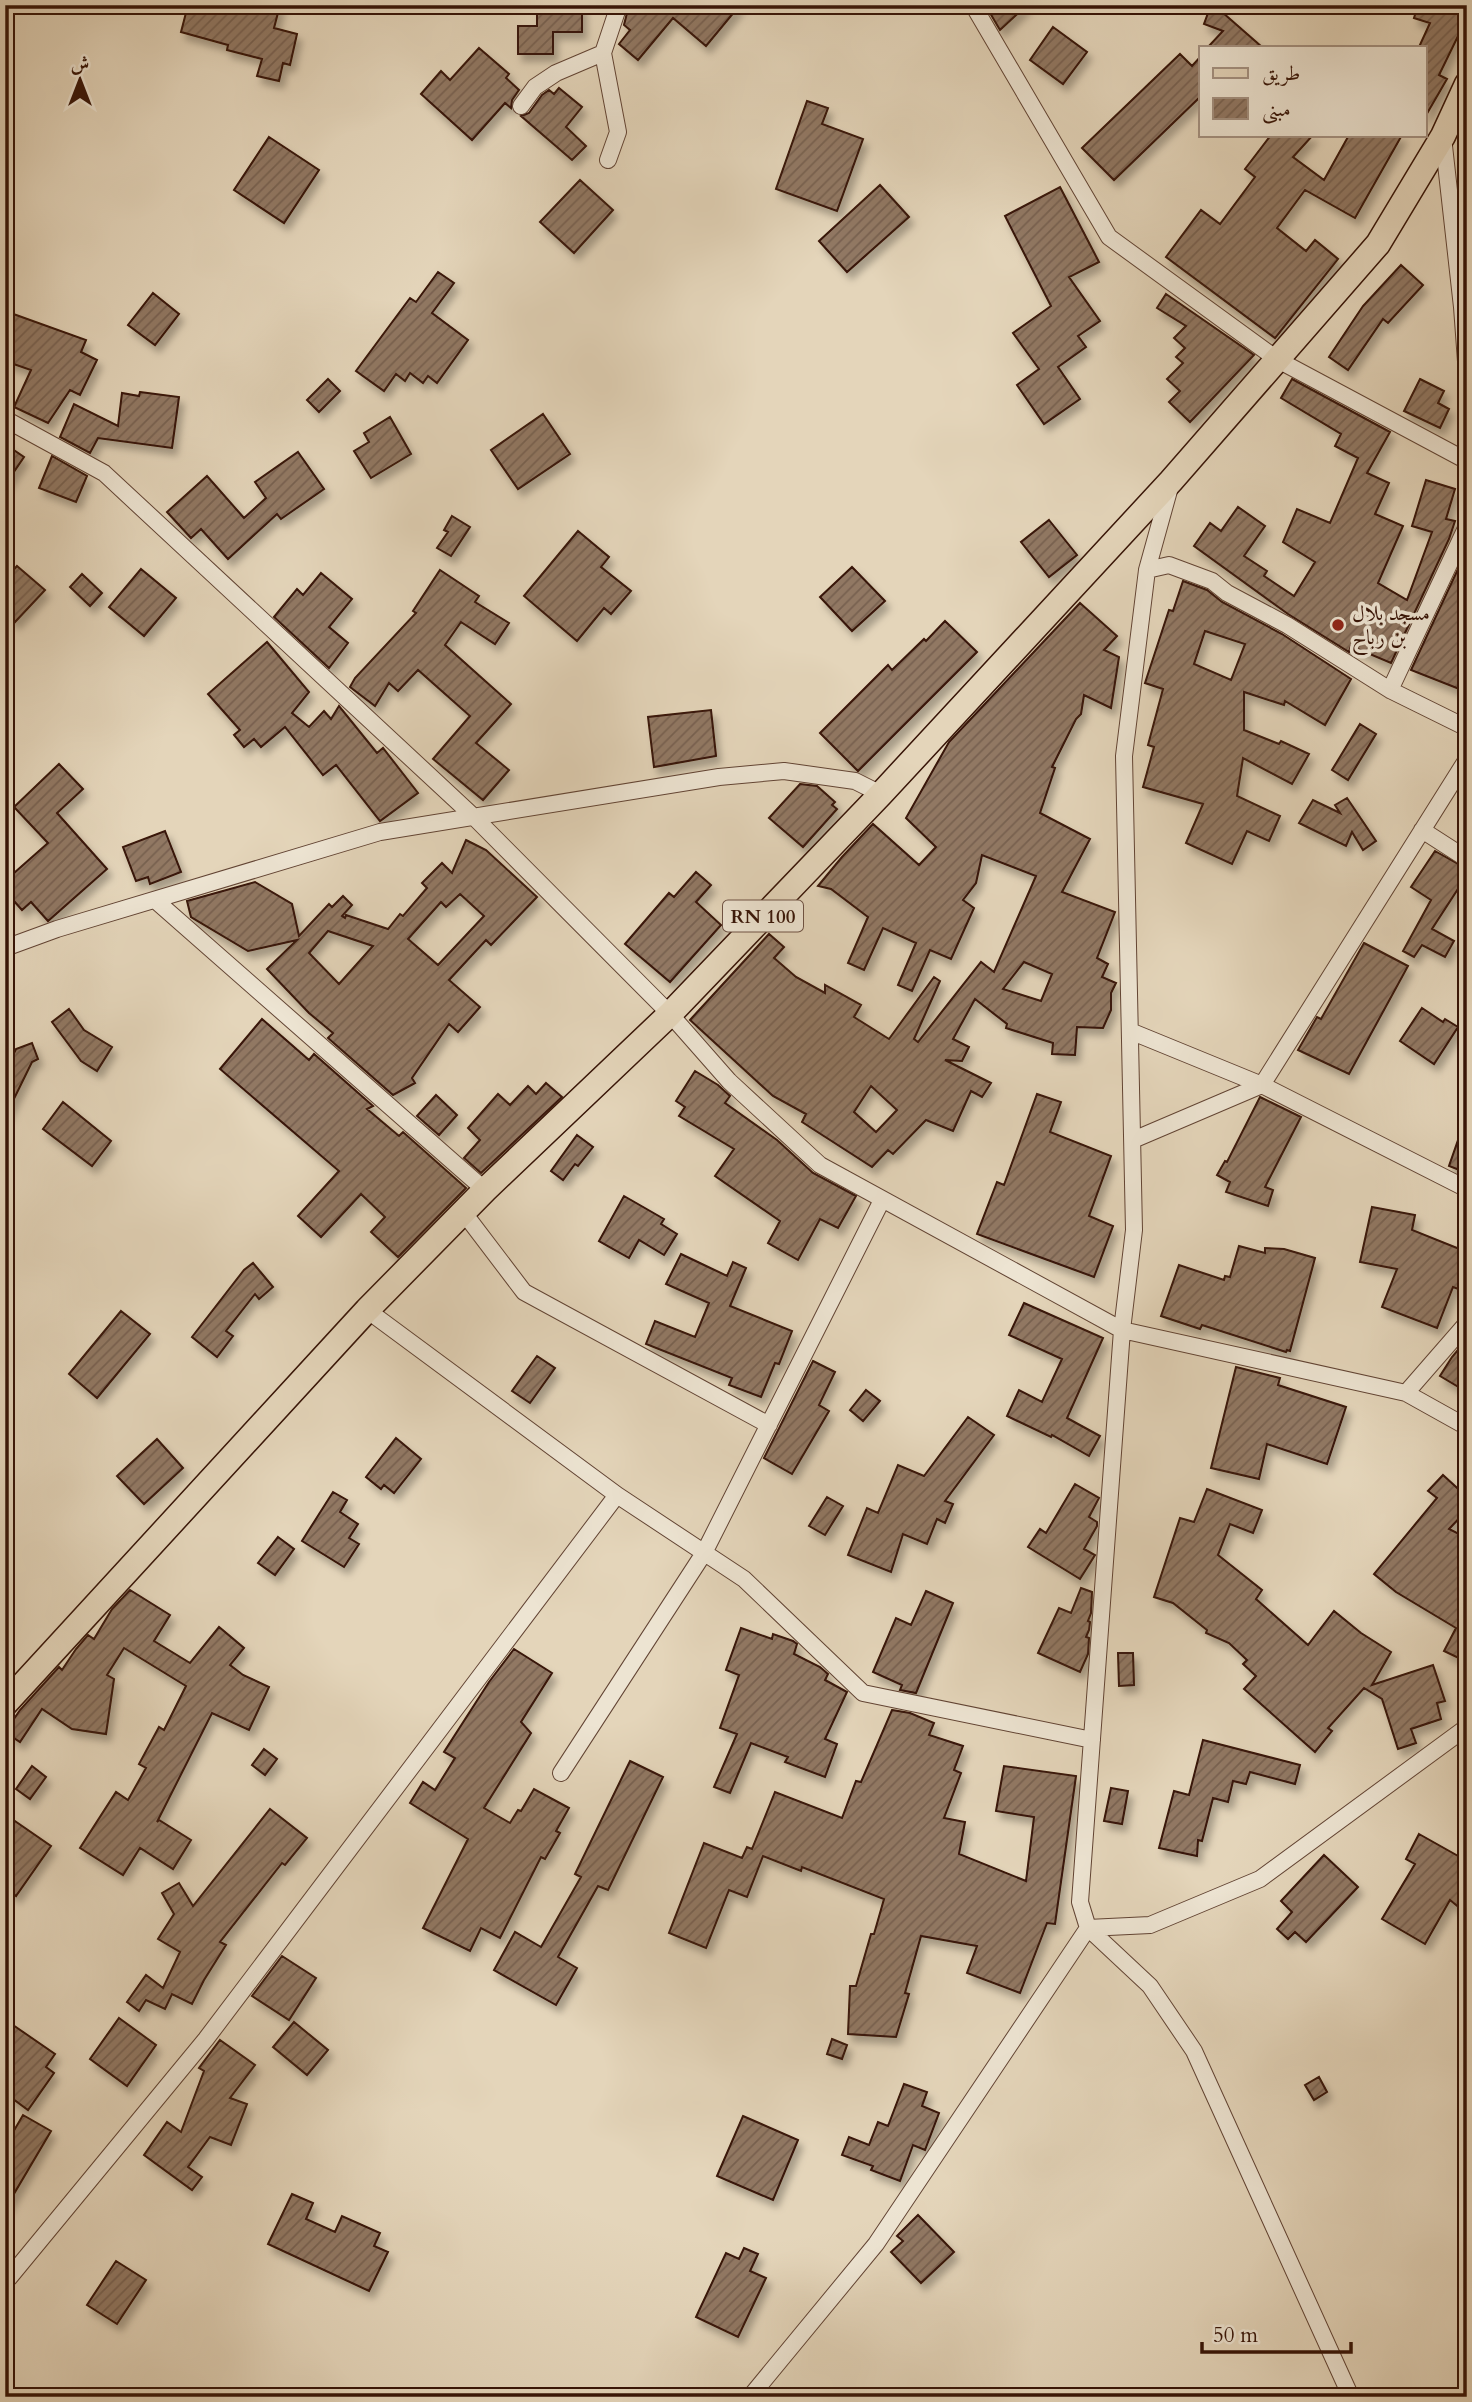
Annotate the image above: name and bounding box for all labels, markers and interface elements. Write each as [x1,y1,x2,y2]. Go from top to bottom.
north arrow [46,46,116,116]
legend [1199,46,1426,136]
text: ش [71,51,89,77]
text: طريق [1262,59,1300,88]
text: مبنى [1262,95,1291,124]
place label: مسجد بلال بن رباح [1352,599,1430,656]
marker: مسجد بلال بن رباح [1330,617,1346,633]
road number: RN 100 [723,900,803,932]
scale bar [1202,2311,1351,2355]
text: 50 m [1213,2321,1258,2350]

